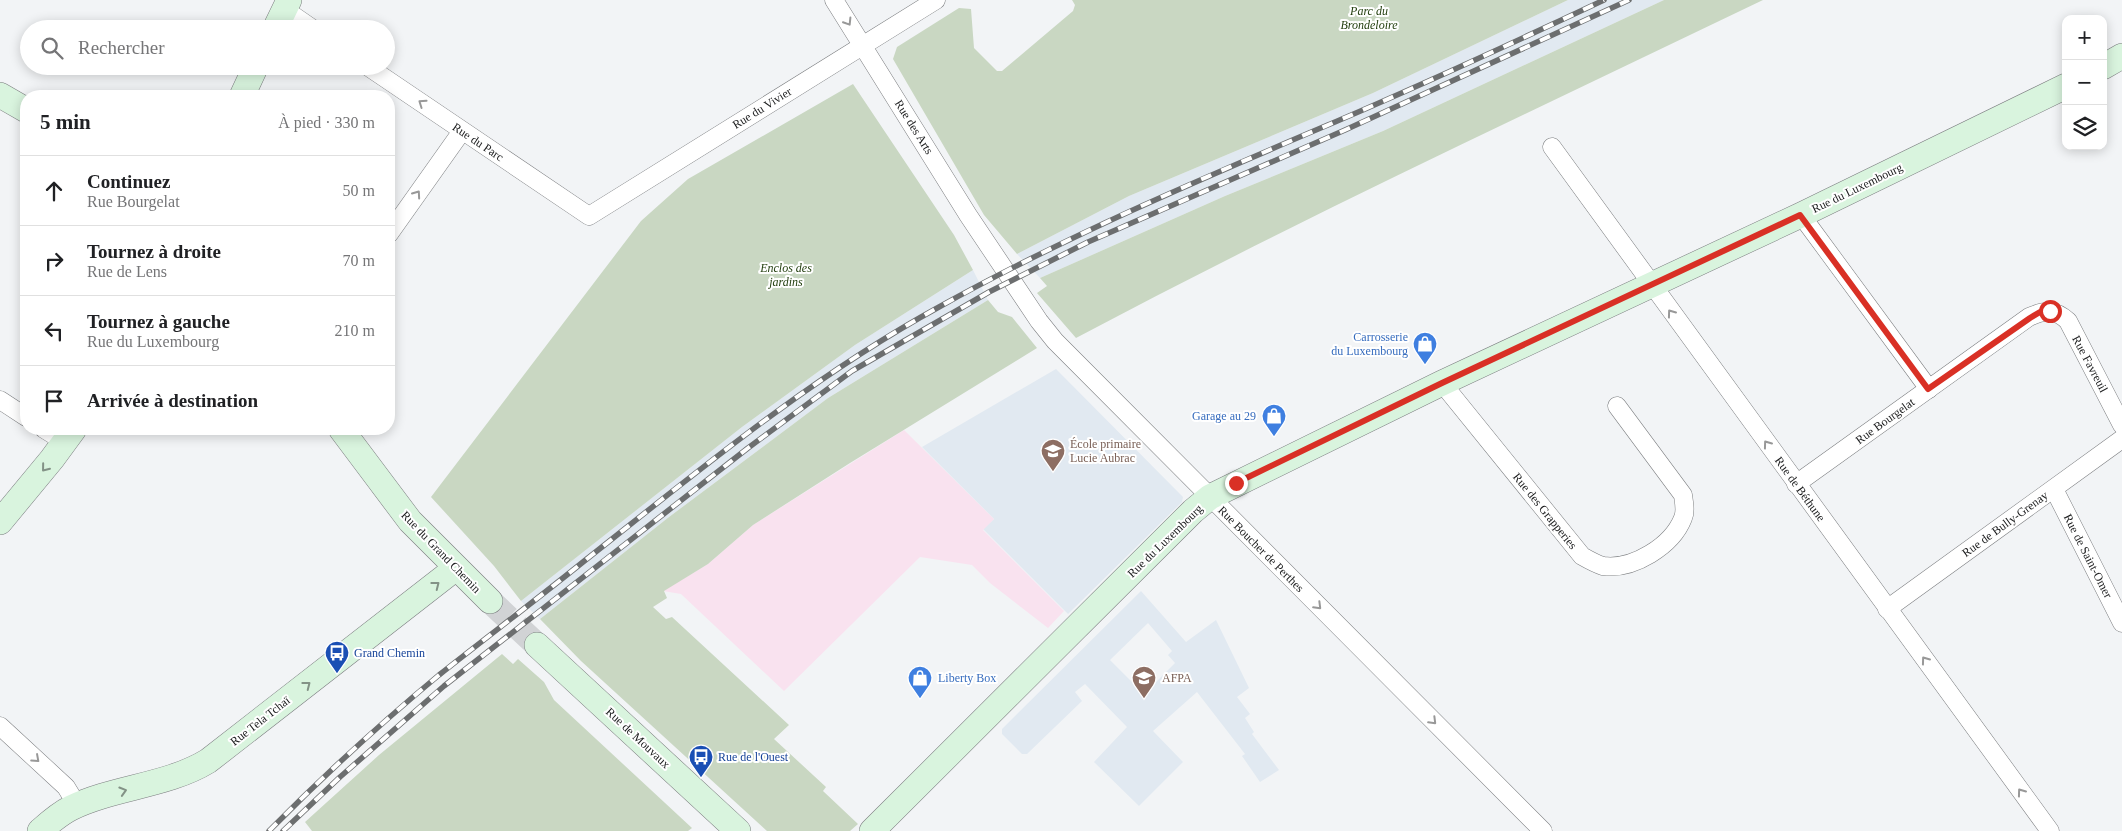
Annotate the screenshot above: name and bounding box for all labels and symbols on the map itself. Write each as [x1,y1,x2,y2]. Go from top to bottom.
park label: Parc du Brondeloire [1340,4,1398,32]
one-way arrow [841,17,851,26]
street label: Rue du Vivier [730,84,794,132]
street label: Rue des Arts [892,97,936,157]
one-way arrow [418,100,427,109]
street label: Rue du Parc [450,120,506,164]
street label: Rue du Luxembourg [1809,160,1905,216]
one-way arrow [411,190,420,200]
park label: Enclos des jardins [759,261,812,289]
route start [2039,300,2062,323]
one-way arrow [1668,309,1677,319]
place label: Carrosserie du Luxembourg [1331,330,1408,358]
shop icon: Carrosserie du Luxembourg [1412,331,1438,365]
street label: Rue Favreuil [2069,333,2111,395]
street label: Rue Bourgelat [1853,395,1918,447]
shop icon: Garage au 29 [1261,403,1287,437]
place label: Garage au 29 [1192,409,1256,423]
place label: École primaire Lucie Aubrac [1070,437,1141,465]
school or university icon: École primaire Lucie Aubrac [1040,438,1066,472]
one-way arrow [1764,440,1773,450]
street label: Rue de Béthune [1772,454,1828,524]
one-way arrow [43,462,51,471]
street label: Rue des Grapperies [1510,470,1580,552]
route end [1225,472,1248,495]
street label: Rue de Bully-Grenay [1959,488,2051,560]
street label: Rue du Luxembourg [1124,502,1206,580]
street label: Rue Boucher de Perthes [1215,503,1307,595]
street label: Rue du Grand Chemin [398,508,484,596]
street label: Rue de Saint-Omer [2061,512,2115,600]
one-way arrow [430,582,439,591]
one-way arrow [1313,601,1322,610]
bus stop icon: Grand Chemin [324,640,350,674]
place label: Grand Chemin [354,646,425,660]
one-way arrow [1922,656,1931,666]
shop icon: Liberty Box [907,665,933,699]
school or university icon: AFPA [1131,665,1157,699]
place label: Liberty Box [938,671,996,685]
place label: AFPA [1162,671,1192,685]
one-way arrow [301,682,311,691]
street label: Rue Tela Tchaï [227,693,293,749]
street label: Rue de Mouvaux [603,705,673,771]
one-way arrow [1427,716,1436,725]
bus stop icon: Rue de l'Ouest [688,744,714,778]
place label: Rue de l'Ouest [718,750,789,764]
one-way arrow [31,753,40,762]
one-way arrow [119,787,127,797]
one-way arrow [2018,788,2027,798]

